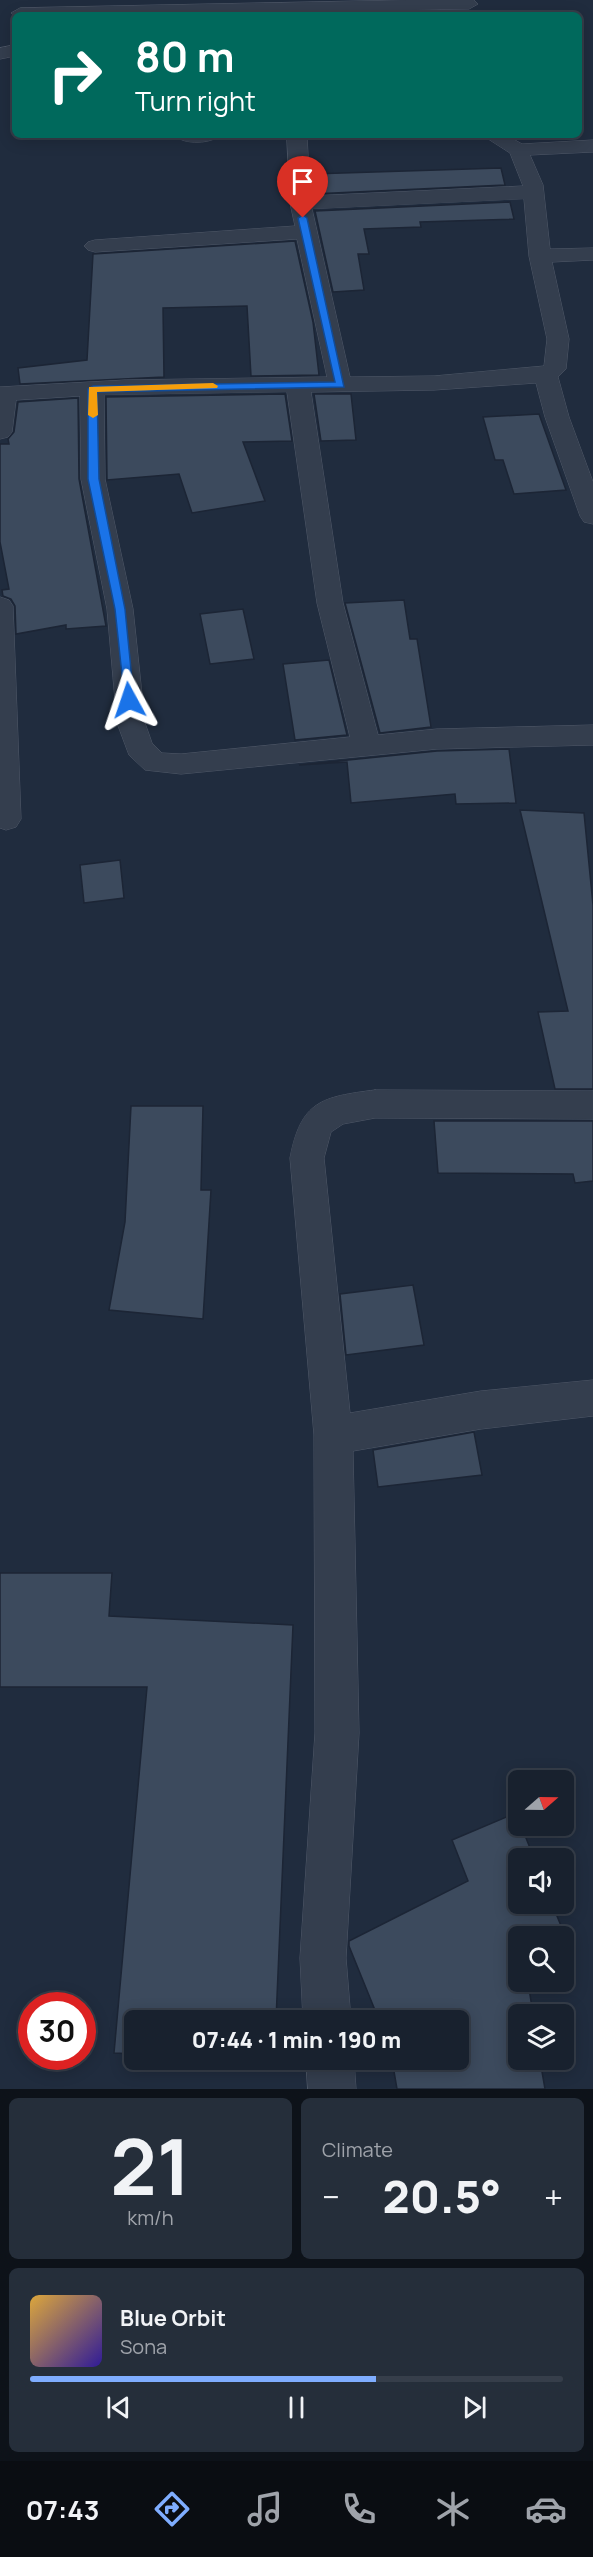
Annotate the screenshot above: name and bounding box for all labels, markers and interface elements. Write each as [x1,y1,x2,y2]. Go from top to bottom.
text: 80 m [135,27,235,85]
icon: right [36,36,114,114]
text: Turn right [135,82,256,119]
pin [277,156,328,218]
icon: arrive [286,165,319,198]
position arrow [97,668,161,732]
north arrow [508,1770,574,1836]
map controls [508,1770,574,2070]
button: sound [508,1848,574,1914]
button: search [508,1926,574,1992]
speed limit sign: 30 [18,1992,96,2070]
button: layers [508,2004,574,2070]
text: 07:44 · 1 min · 190 m [192,2025,401,2055]
text: 21 [110,2112,191,2218]
text: Climate [322,2136,393,2163]
text: 20.5° [383,2165,501,2227]
text: − [322,2174,340,2219]
text: + [544,2174,563,2219]
text: km/h [127,2204,174,2231]
text: Blue Orbit [120,2303,226,2333]
text: Sona [120,2333,167,2360]
icon: previous [102,2391,135,2424]
icon: pause [280,2391,313,2424]
icon: next [458,2391,491,2424]
icon: directions [151,2488,193,2530]
icon: music [244,2488,286,2530]
icon: phone [338,2488,380,2530]
icon: climate [432,2488,474,2530]
icon: car [525,2488,567,2530]
text: 07:43 [26,2491,99,2528]

